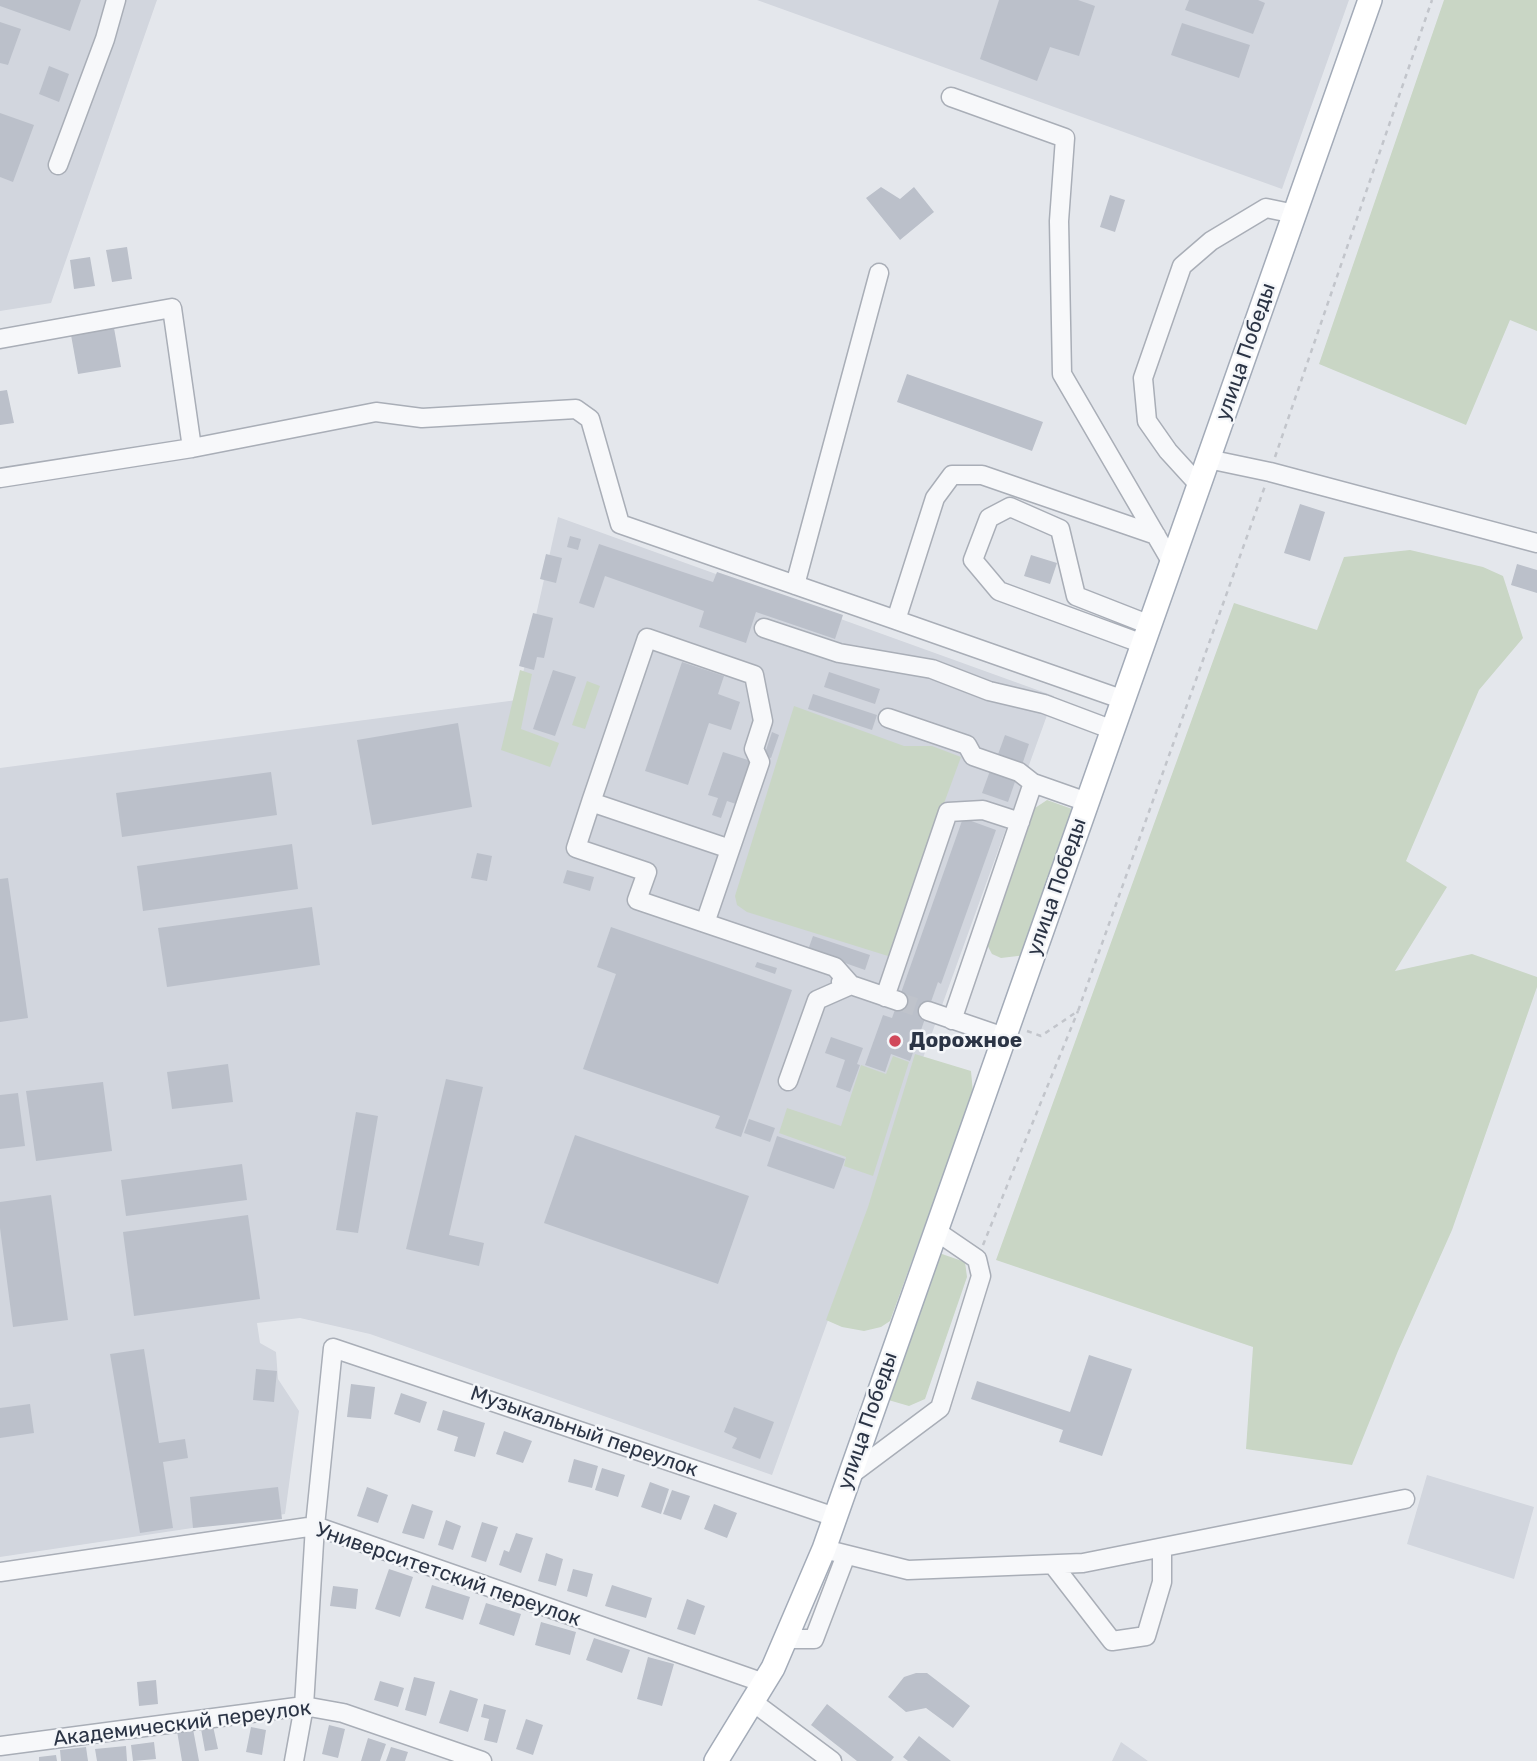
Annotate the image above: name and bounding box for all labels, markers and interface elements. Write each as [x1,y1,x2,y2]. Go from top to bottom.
street label: улица Победы [1211,280,1281,424]
street label: улица Победы [1022,815,1092,959]
place label: Дорожное [909,1028,1022,1054]
marker: Дорожное [887,1033,903,1049]
street label: улица Победы [833,1349,903,1493]
street label: Музыкальный переулок [467,1381,701,1483]
street label: Университетский переулок [312,1518,584,1632]
street label: Академический переулок [52,1696,312,1752]

